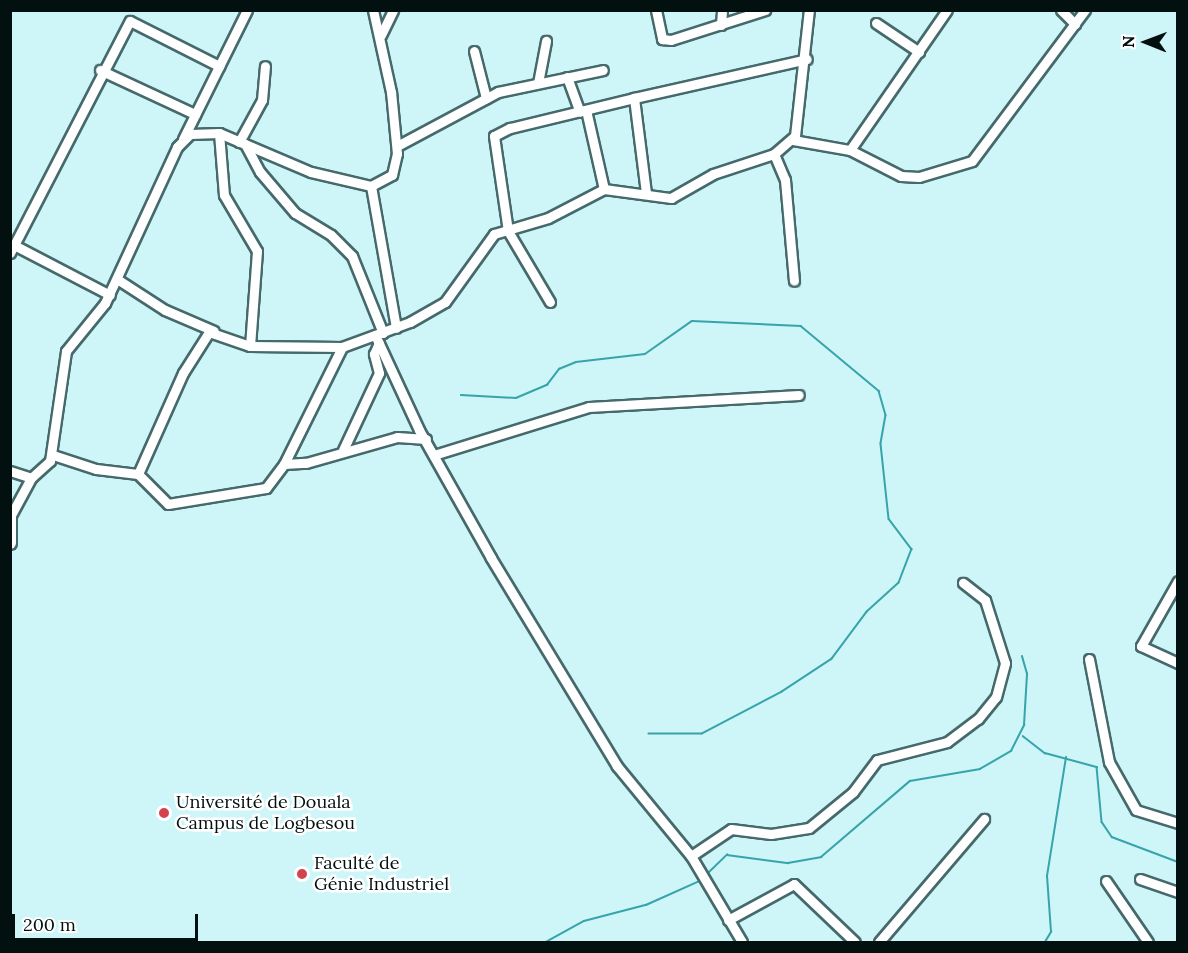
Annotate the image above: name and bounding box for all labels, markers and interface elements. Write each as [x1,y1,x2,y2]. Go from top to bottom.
north arrow [1116,12,1176,72]
text: N [1118,35,1138,48]
place label: Université de Douala Campus de Logbesou [176,792,355,834]
marker: Université de Douala Campus de Logbesou [157,806,171,820]
place label: Faculté de Génie Industriel [314,853,449,896]
marker: Faculté de Génie Industriel [295,867,309,881]
scale bar [15,902,201,940]
text: 200 m [23,913,76,936]

